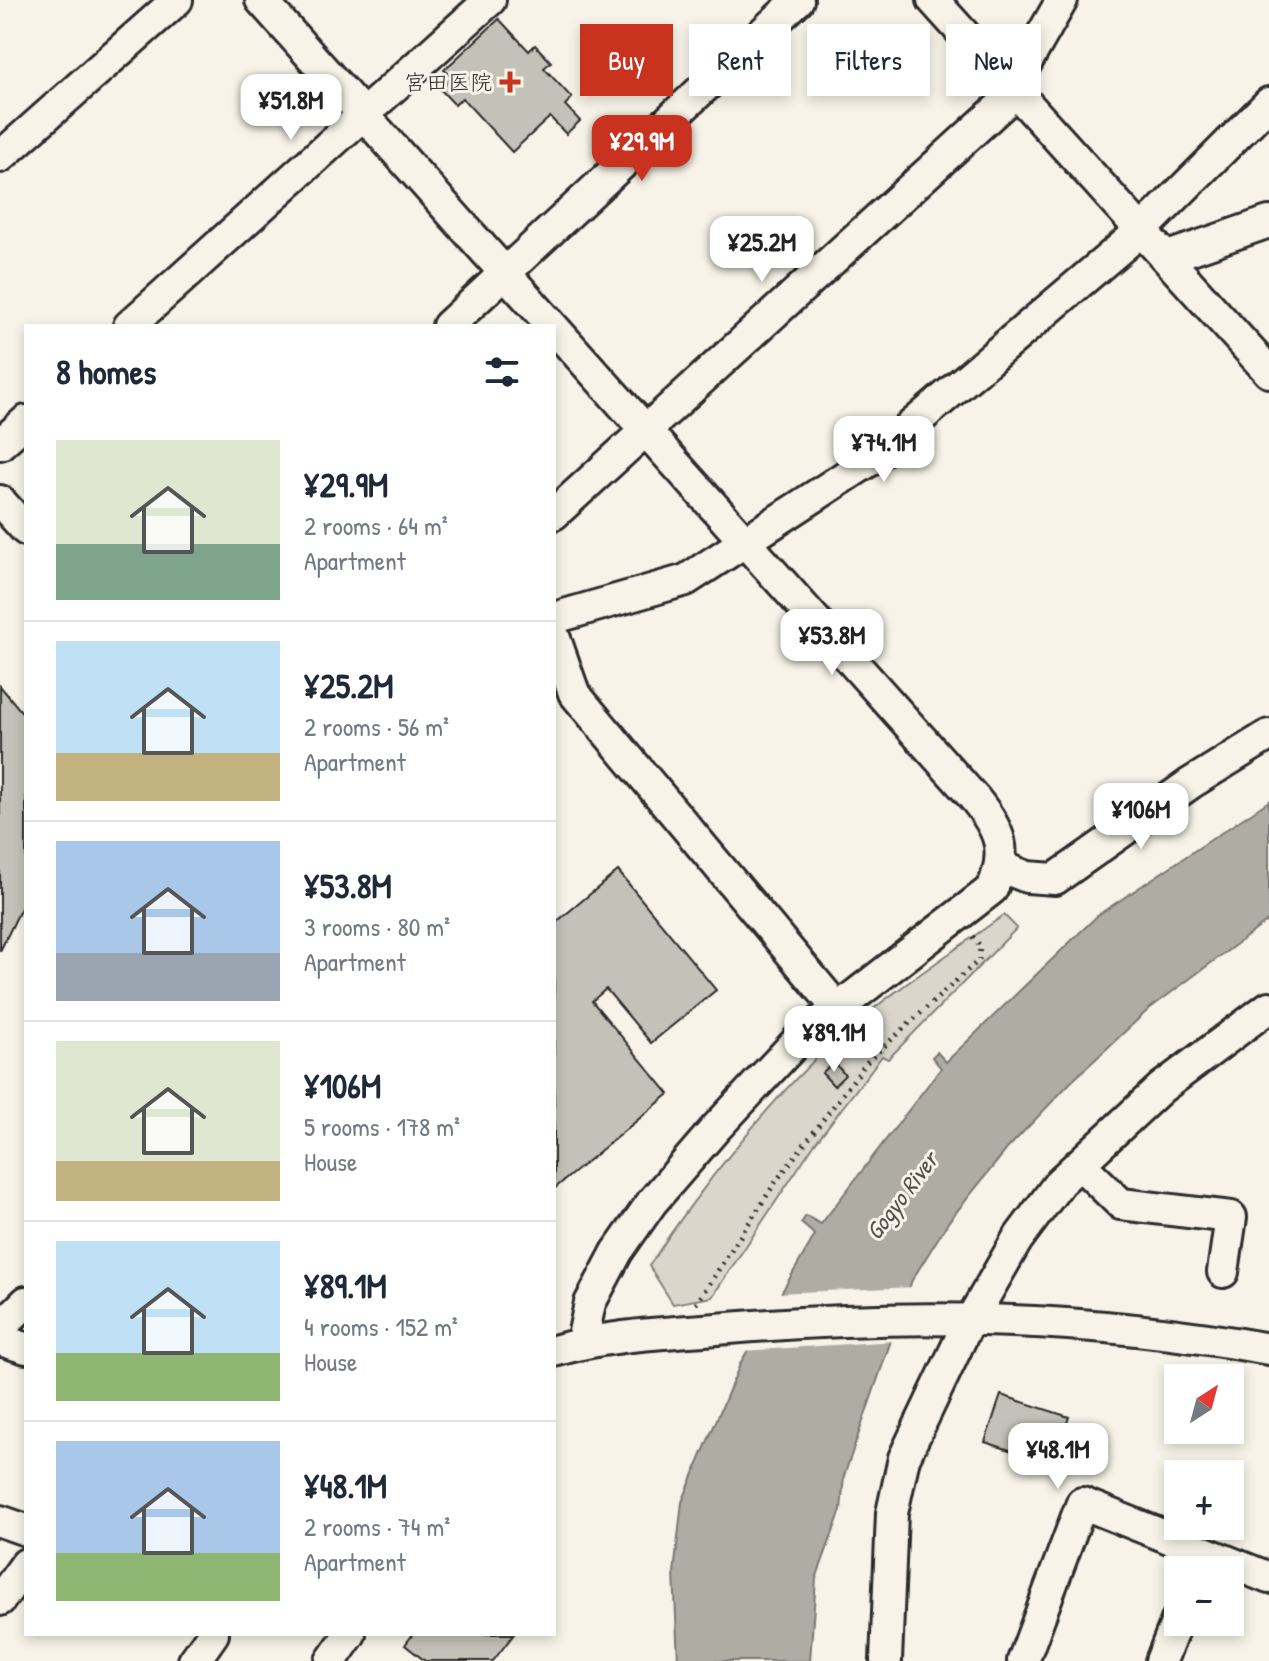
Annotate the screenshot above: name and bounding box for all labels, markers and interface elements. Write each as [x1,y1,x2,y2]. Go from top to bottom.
chip: Buy [580,24,673,96]
chip: Rent [689,24,791,96]
chip: Filters [807,24,930,96]
chip: New [946,24,1041,96]
place label: 宮田医院 [404,67,492,97]
marker: 宮田医院 [499,71,521,93]
pin: ¥51.8M [226,74,356,142]
text: ¥51.8M [259,82,323,117]
pin: ¥29.9M [577,115,707,183]
text: ¥29.9M [610,123,674,158]
pin: ¥25.2M [697,216,827,284]
text: ¥25.2M [728,224,796,259]
text: 8 homes [56,349,156,395]
icon: filters [480,350,524,394]
pin: ¥74.1M [819,416,949,484]
text: ¥74.1M [851,424,917,459]
text: ¥29.9M [304,462,388,508]
icon: home [120,472,216,568]
text: 2 rooms · 64 m² [304,508,448,543]
text: Apartment [304,543,406,578]
pin: ¥53.8M [767,609,897,677]
text: ¥53.8M [798,617,866,652]
text: ¥25.2M [304,663,394,709]
icon: home [120,673,216,769]
text: 2 rooms · 56 m² [304,709,449,744]
text: Apartment [304,744,406,779]
pin: ¥106M [1085,783,1197,851]
text: ¥106M [1112,791,1171,826]
text: ¥53.8M [304,863,392,909]
icon: home [120,873,216,969]
text: 3 rooms · 80 m² [304,909,450,944]
text: Apartment [304,944,406,979]
pin: ¥89.1M [769,1006,899,1074]
text: ¥89.1M [802,1014,866,1049]
text: ¥106M [304,1063,381,1109]
icon: home [120,1073,216,1169]
text: 5 rooms · 178 m² [304,1109,460,1144]
water label: Gogyo River [858,1143,947,1246]
text: House [304,1144,357,1179]
text: ¥89.1M [304,1263,387,1309]
icon: home [120,1273,216,1369]
text: 4 rooms · 152 m² [304,1309,458,1344]
text: House [304,1344,357,1379]
north arrow [1164,1364,1244,1444]
map controls [1164,1364,1244,1636]
pin: ¥48.1M [993,1423,1123,1491]
text: ¥48.1M [1026,1431,1090,1466]
button: + [1164,1460,1244,1540]
text: ¥48.1M [304,1463,387,1509]
icon: home [120,1473,216,1569]
text: 2 rooms · 74 m² [304,1509,450,1544]
text: Apartment [304,1544,406,1579]
button: − [1164,1556,1244,1636]

